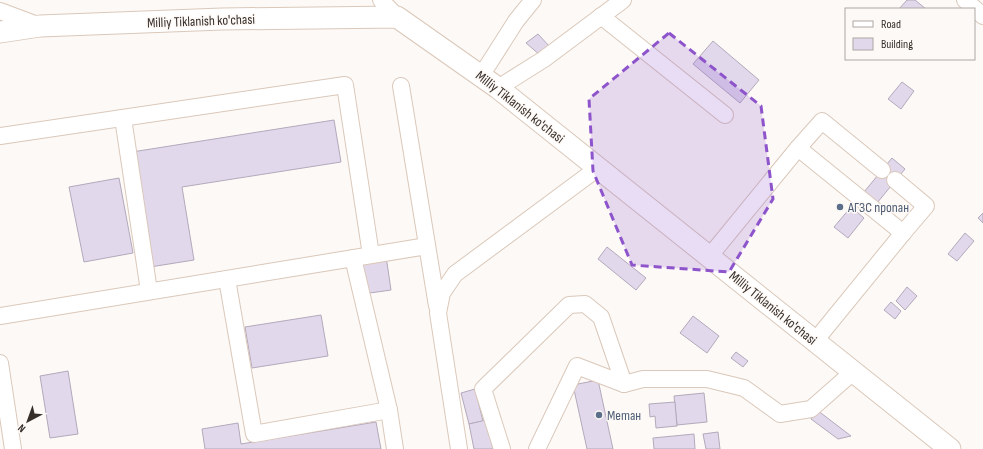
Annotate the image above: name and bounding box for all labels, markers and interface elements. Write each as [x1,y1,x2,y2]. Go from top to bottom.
legend [845,8,975,60]
street label: Milliy Tiklanish ko'chasi [147,11,255,31]
text: Road [881,17,901,32]
text: Building [881,37,913,52]
street label: Milliy Tiklanish ko'chasi [472,67,568,147]
place label: АГЗС пропан [847,199,909,216]
marker: АГЗС пропан [835,202,845,212]
street label: Milliy Tiklanish ko'chasi [726,267,820,349]
north arrow [8,401,48,441]
place label: Метан [607,407,641,424]
marker: Метан [594,410,604,420]
text: N [15,421,28,435]

